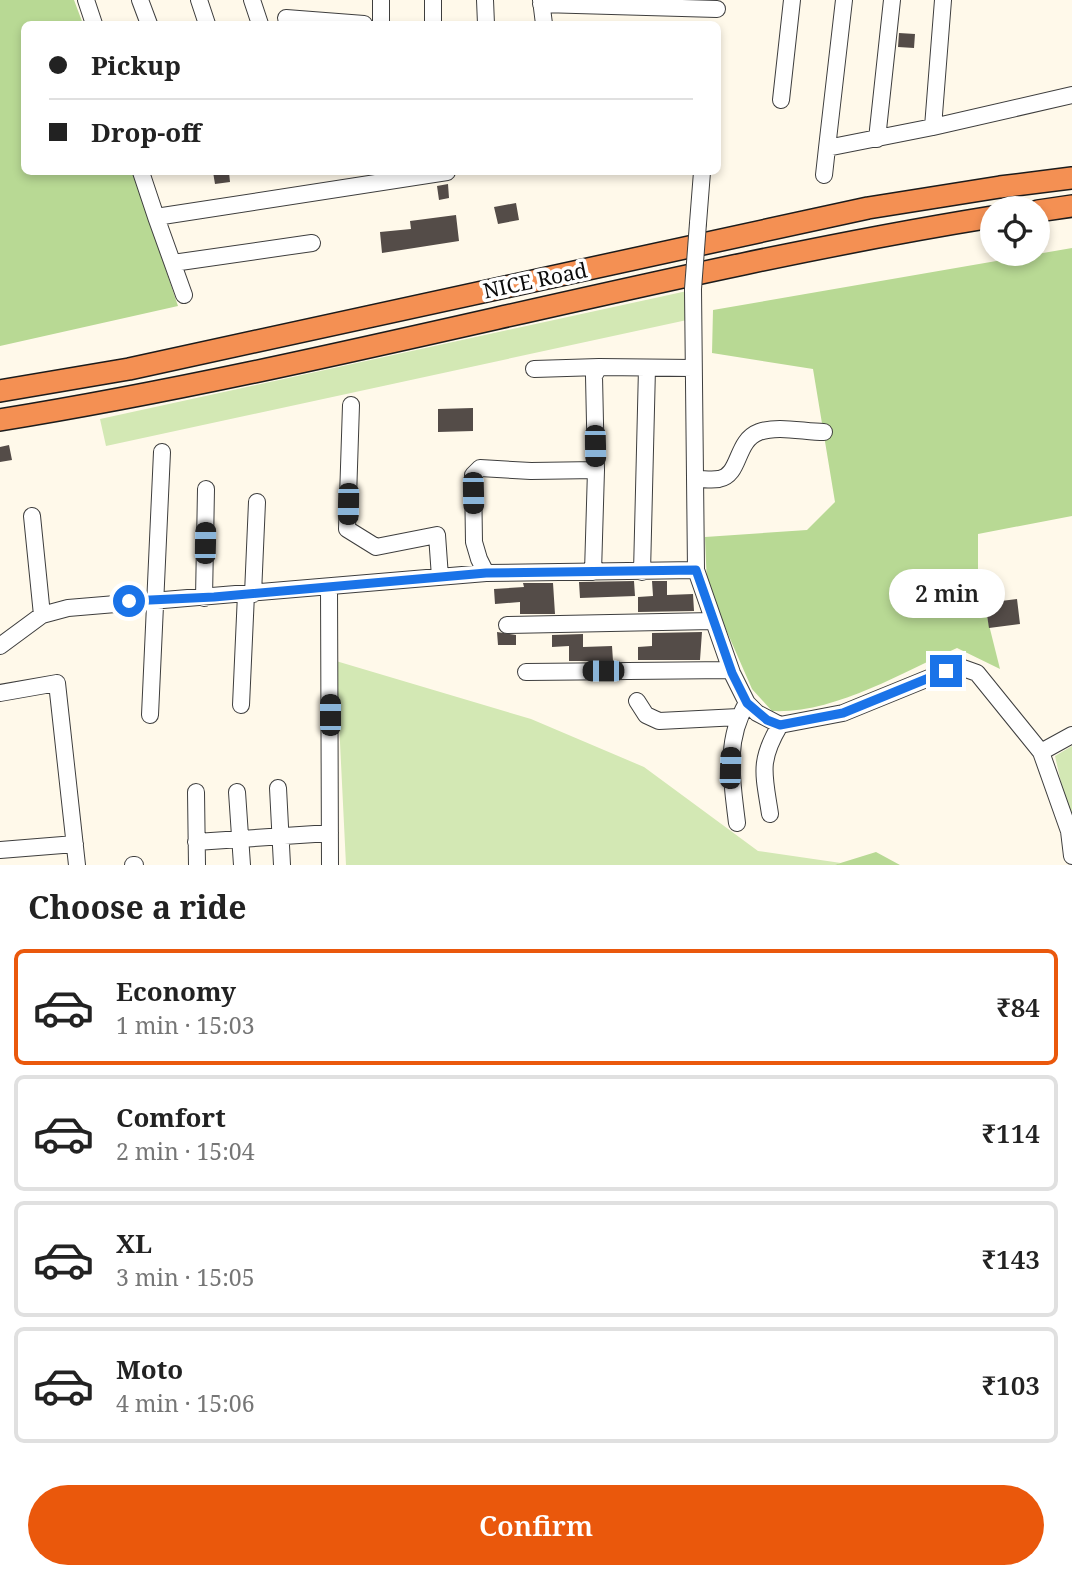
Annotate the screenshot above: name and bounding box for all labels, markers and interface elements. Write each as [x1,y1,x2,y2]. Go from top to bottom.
text: Pickup [91,47,181,83]
text: Drop-off [91,114,201,150]
map controls [980,196,1050,266]
button: locate [980,196,1050,266]
street label: NICE Road [480,255,590,305]
car [585,425,606,467]
car [463,472,484,514]
car [338,483,359,525]
car [195,522,216,564]
callout: 2 min [888,570,1004,618]
text: 2 min [915,577,979,609]
route start [113,585,145,617]
route end [930,655,962,687]
car [583,661,625,682]
car [320,694,341,736]
car [719,747,742,789]
text: Choose a ride [28,885,247,928]
text: Economy [116,973,236,1009]
icon: car [32,976,95,1039]
text: ₹84 [996,989,1040,1025]
text: 1 min · 15:03 [116,1009,254,1041]
text: Comfort [116,1099,226,1135]
icon: car [32,1102,95,1165]
text: ₹114 [982,1115,1040,1151]
text: 2 min · 15:04 [116,1135,254,1167]
text: XL [116,1225,152,1261]
icon: car [32,1228,95,1291]
text: ₹143 [982,1241,1040,1277]
text: 3 min · 15:05 [116,1261,254,1293]
text: Moto [116,1351,183,1387]
icon: car [32,1354,95,1417]
text: ₹103 [982,1367,1040,1403]
text: 4 min · 15:06 [116,1387,254,1419]
button: Confirm [28,1485,1044,1565]

